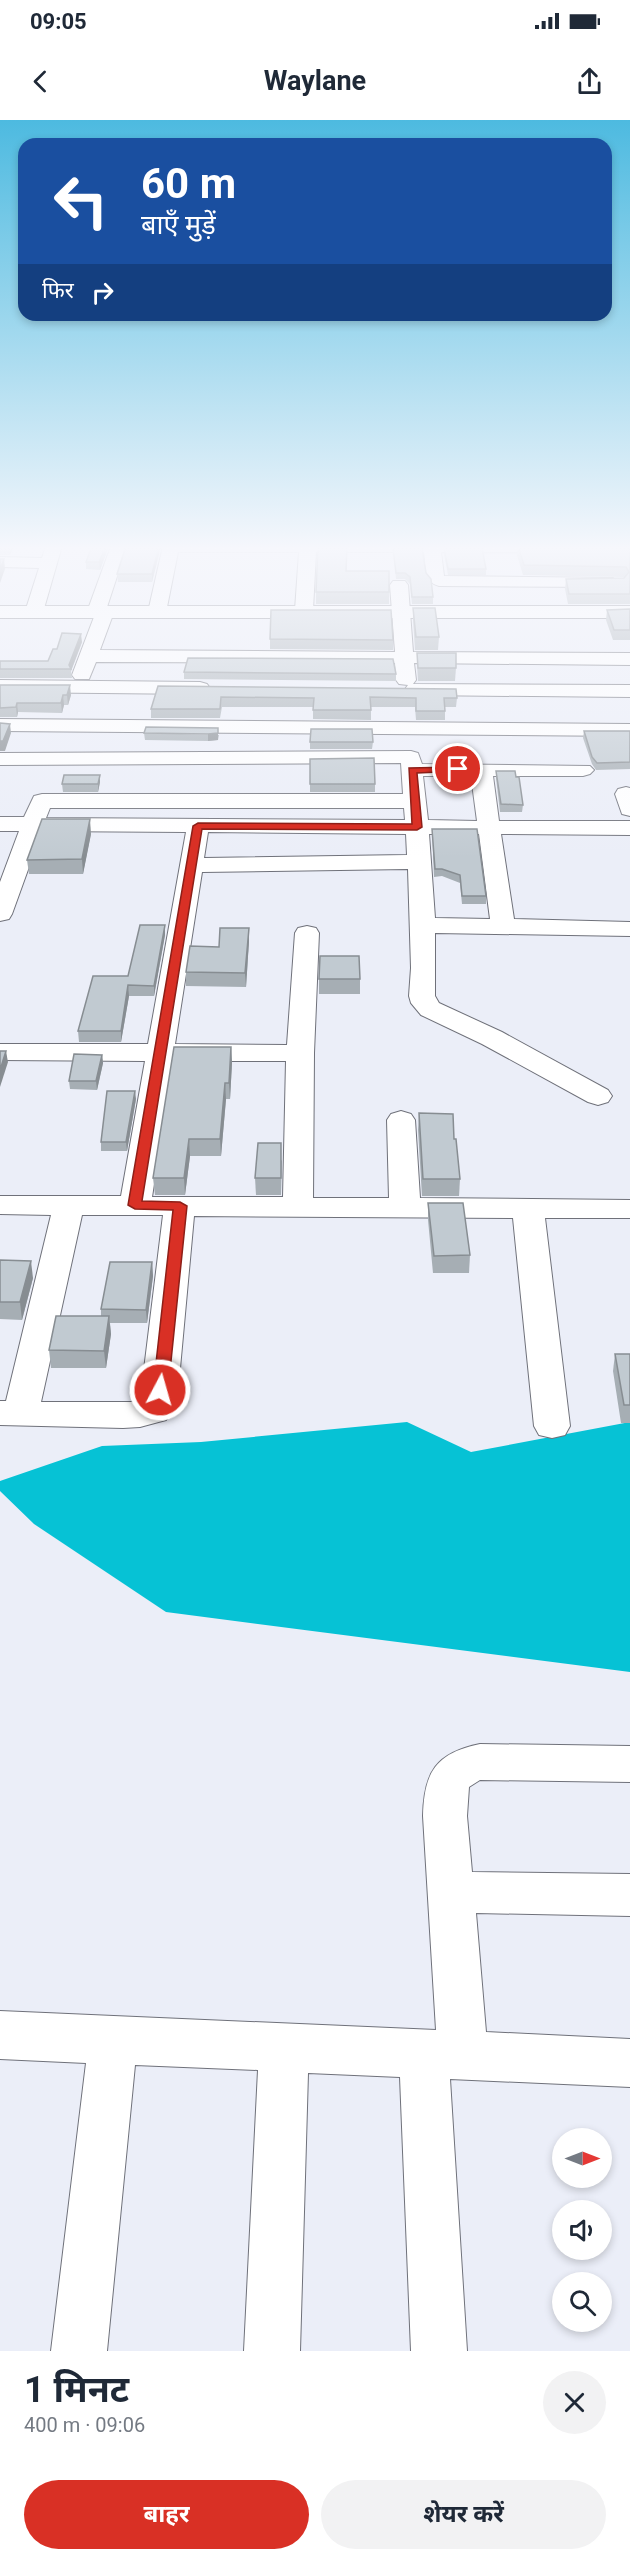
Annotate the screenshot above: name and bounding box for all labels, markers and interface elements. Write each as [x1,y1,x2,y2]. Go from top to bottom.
text: 09:05 [30,9,87,34]
icon: back [24,65,57,98]
text: Waylane [264,65,366,97]
icon: share [573,65,606,98]
text: 60 m [141,159,236,208]
icon: left [42,162,120,240]
text: बाएँ मुड़ें [141,209,216,241]
icon: right [86,276,119,309]
text: फिर [42,278,74,303]
pin [432,743,483,794]
icon: arrive [441,752,474,785]
position arrow [128,1358,192,1422]
north arrow [552,2128,612,2188]
map controls [552,2128,612,2332]
button: sound [552,2200,612,2260]
button: search [552,2272,612,2332]
text: 1 मिनट [24,2369,129,2411]
button: close [543,2371,606,2434]
text: 400 m · 09:06 [24,2413,145,2437]
button: बाहर [24,2480,309,2549]
button: शेयर करें [321,2480,606,2549]

